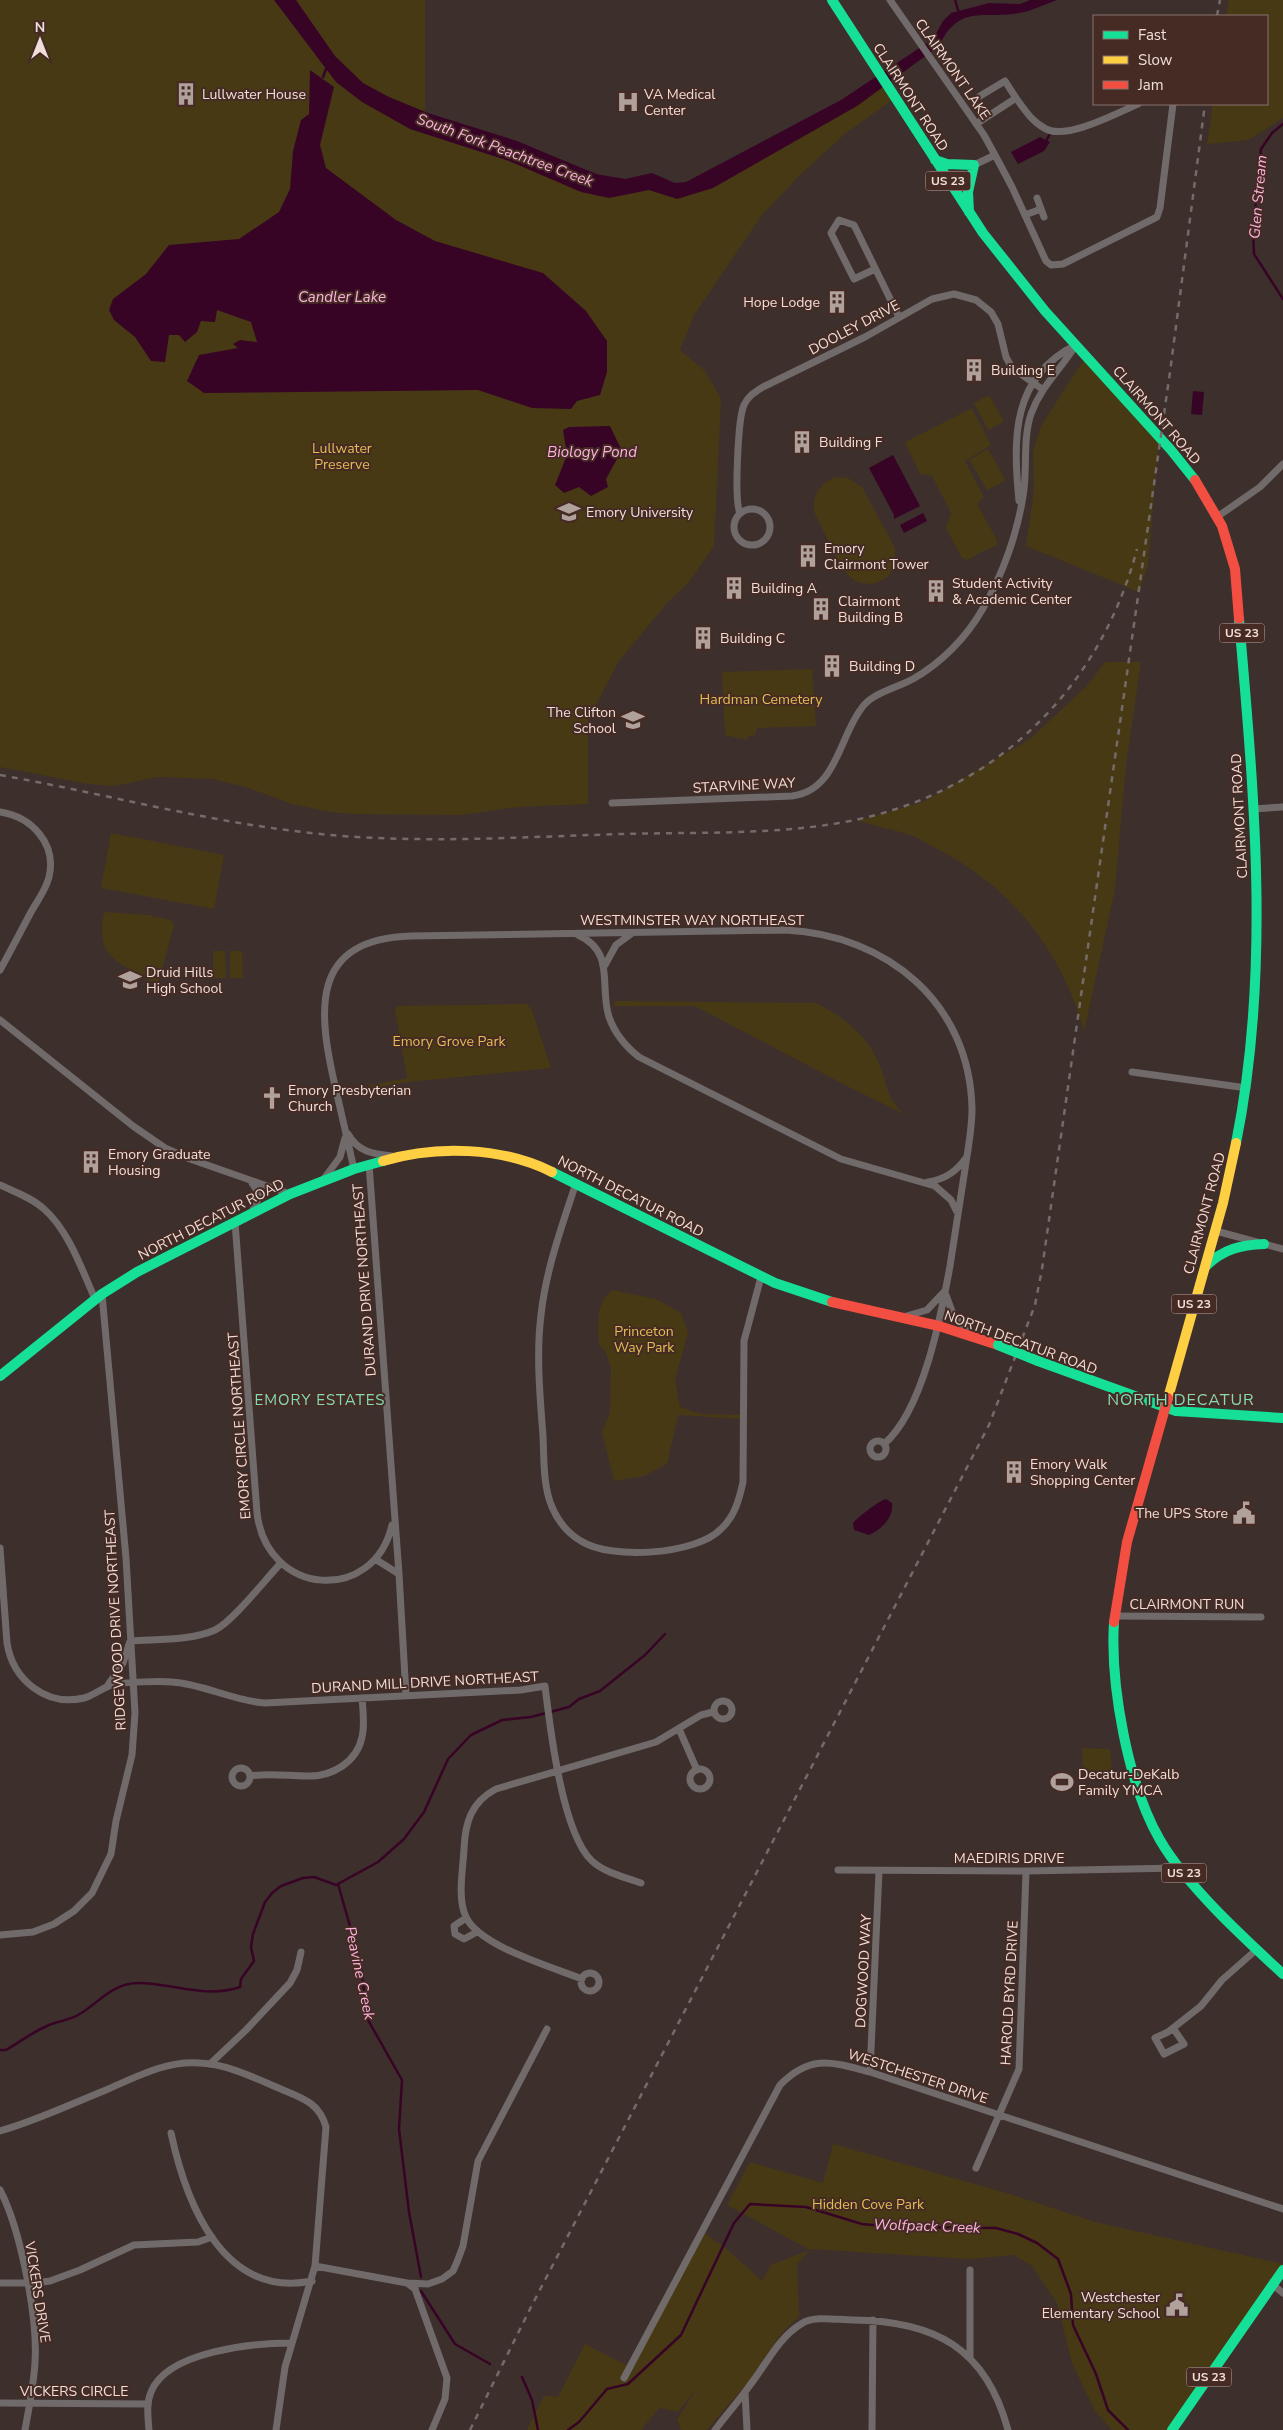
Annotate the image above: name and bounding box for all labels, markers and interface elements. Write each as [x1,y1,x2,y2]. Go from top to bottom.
north arrow [15,15,65,65]
street label: CLAIRMONT LAKE [911,15,995,124]
legend [1093,15,1268,105]
text: N [35,18,45,37]
text: Fast [1138,25,1167,45]
street label: CLAIRMONT ROAD [868,39,953,155]
text: Slow [1138,50,1173,70]
text: Jam [1137,75,1164,95]
building icon: Lullwater House [173,81,199,107]
place label: Lullwater House [202,85,306,104]
place label: VA Medical Center [643,85,716,120]
hospital icon: VA Medical Center [615,89,641,115]
water label: South Fork Peachtree Creek [414,109,596,191]
water label: Glen Stream [1244,154,1272,240]
road number: US 23 [926,172,970,190]
water label: Candler Lake [298,287,386,307]
building icon: Hope Lodge [824,289,850,315]
place label: Hope Lodge [743,293,820,312]
street label: DOOLEY DRIVE [805,295,903,359]
building icon: Building E [961,357,987,383]
place label: Building E [991,361,1055,380]
street label: CLAIRMONT ROAD [1108,362,1205,469]
building icon: Building F [789,429,815,455]
place label: Building F [819,433,883,452]
park label: Lullwater Preserve [312,439,372,474]
water label: Biology Pond [547,442,637,462]
school or university icon: Emory University [556,499,582,525]
place label: Emory University [586,503,694,522]
place label: Emory Clairmont Tower [824,539,929,574]
building icon: Emory Clairmont Tower [795,543,821,569]
place label: Student Activity & Academic Center [952,574,1072,609]
building icon: Building A [721,575,747,601]
building icon: Student Activity & Academic Center [923,578,949,604]
place label: Building A [751,579,817,598]
place label: Clairmont Building B [838,592,903,627]
building icon: Clairmont Building B [808,596,834,622]
road number: US 23 [1220,624,1264,642]
building icon: Building C [690,625,716,651]
place label: Building C [720,629,785,648]
building icon: Building D [819,653,845,679]
place label: Building D [849,657,915,676]
park label: Hardman Cemetery [700,690,823,709]
place label: The Clifton School [547,703,617,738]
school or university icon: The Clifton School [620,707,646,733]
street label: CLAIRMONT ROAD [1227,753,1252,879]
street label: STARVINE WAY [692,773,797,798]
street label: WESTMINSTER WAY NORTHEAST [580,911,805,930]
place label: Druid Hills High School [146,963,223,998]
school or university icon: Druid Hills High School [117,967,143,993]
park label: Emory Grove Park [392,1032,507,1051]
place label: Emory Presbyterian Church [288,1081,411,1116]
church icon: Emory Presbyterian Church [259,1085,285,1111]
place label: Emory Graduate Housing [108,1145,210,1180]
building icon: Emory Graduate Housing [78,1149,104,1175]
street label: CLAIRMONT ROAD [1179,1150,1230,1276]
street label: NORTH DECATUR ROAD [554,1151,707,1242]
street label: NORTH DECATUR ROAD [135,1174,288,1265]
street label: DURAND DRIVE NORTHEAST [348,1182,381,1377]
road number: US 23 [1172,1295,1216,1314]
street label: NORTH DECATUR ROAD [942,1306,1100,1379]
park label: Princeton Way Park [614,1322,675,1357]
street label: EMORY CIRCLE NORTHEAST [223,1331,256,1520]
district label: NORTH DECATUR [1107,1389,1255,1411]
district label: EMORY ESTATES [255,1390,385,1410]
place label: Emory Walk Shopping Center [1030,1455,1135,1490]
building icon: Emory Walk Shopping Center [1001,1459,1027,1485]
public building icon: The UPS Store [1231,1500,1257,1526]
place label: The UPS Store [1136,1504,1228,1523]
street label: RIDGEWOOD DRIVE NORTHEAST [100,1508,131,1731]
street label: CLAIRMONT RUN [1130,1595,1244,1614]
street label: DURAND MILL DRIVE NORTHEAST [311,1667,540,1698]
place label: Decatur-DeKalb Family YMCA [1078,1765,1179,1800]
sports icon: Decatur-DeKalb Family YMCA [1049,1769,1075,1795]
street label: MAEDIRIS DRIVE [954,1849,1064,1868]
road number: US 23 [1162,1864,1206,1882]
street label: DOGWOOD WAY [851,1913,876,2028]
street label: HAROLD BYRD DRIVE [996,1920,1023,2066]
water label: Peavine Creek [340,1924,380,2022]
street label: WESTCHESTER DRIVE [845,2045,991,2108]
park label: Hidden Cove Park [812,2195,925,2214]
water label: Wolfpack Creek [873,2214,981,2238]
street label: VICKERS DRIVE [20,2239,55,2344]
place label: Westchester Elementary School [1042,2288,1161,2323]
public building icon: Westchester Elementary School [1164,2292,1190,2318]
road number: US 23 [1186,2368,1232,2386]
street label: VICKERS CIRCLE [19,2382,128,2401]

